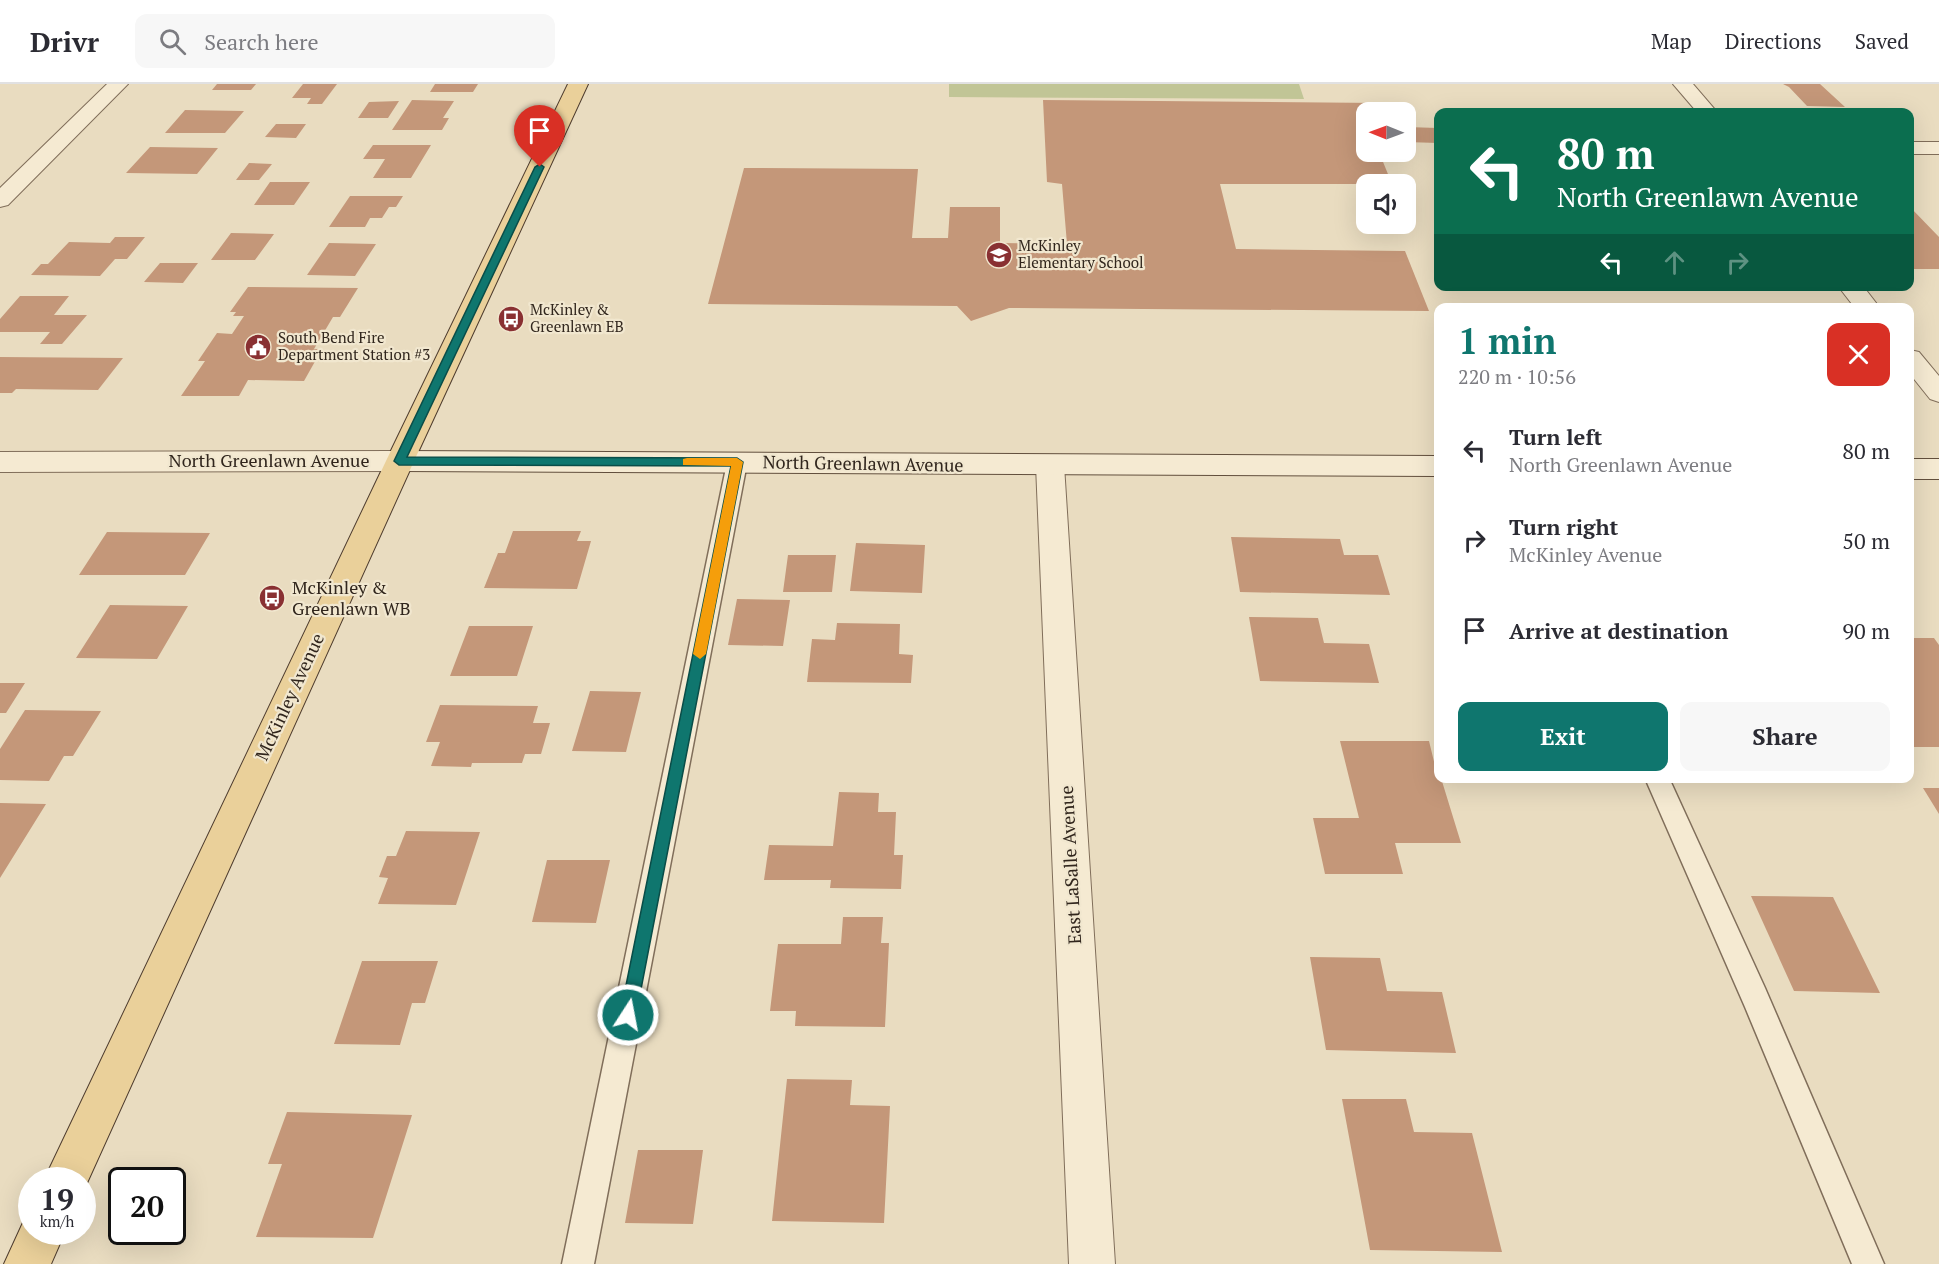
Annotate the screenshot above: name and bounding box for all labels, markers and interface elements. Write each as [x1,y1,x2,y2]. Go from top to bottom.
search box [135,14,555,68]
text: Drivr [30,23,99,60]
icon: search [156,25,189,58]
text: Search here [204,27,319,56]
text: Map [1651,27,1692,55]
text: Directions [1725,27,1822,55]
text: Saved [1855,27,1909,55]
north arrow [1356,102,1416,162]
map controls [1356,102,1416,234]
pin [514,105,565,167]
icon: arrive [523,114,556,147]
text: 80 m [1557,125,1655,181]
icon: left [1458,132,1536,210]
button: sound [1356,174,1416,234]
text: North Greenlawn Avenue [1557,179,1859,215]
place label: McKinley Elementary School [1018,235,1144,272]
school or university icon: McKinley Elementary School [984,240,1014,270]
icon: left [1595,246,1628,279]
icon: ahead [1658,246,1691,279]
icon: right [1721,246,1754,279]
place label: McKinley & Greenlawn EB [530,299,624,336]
bus stop icon: McKinley & Greenlawn EB [496,304,526,334]
text: 1 min [1458,317,1556,364]
button: close [1827,323,1890,386]
place label: South Bend Fire Department Station #3 [278,327,430,364]
public building icon: South Bend Fire Department Station #3 [243,332,273,362]
text: 220 m · 10:56 [1458,363,1576,390]
text: Turn left [1509,422,1602,451]
icon: left [1458,434,1491,467]
text: 80 m [1842,436,1890,465]
street label: North Greenlawn Avenue [168,448,370,472]
street label: North Greenlawn Avenue [762,449,964,477]
text: North Greenlawn Avenue [1509,451,1732,478]
text: Turn right [1509,512,1618,541]
icon: right [1458,524,1491,557]
text: 50 m [1842,526,1890,555]
text: McKinley Avenue [1509,541,1662,568]
place label: McKinley & Greenlawn WB [292,575,411,620]
bus stop icon: McKinley & Greenlawn WB [257,583,287,613]
icon: arrive [1458,614,1491,647]
text: Arrive at destination [1509,616,1728,645]
text: 90 m [1842,616,1890,645]
street label: McKinley Avenue [249,629,329,764]
button: Exit [1458,702,1668,771]
button: Share [1680,702,1890,771]
street label: East LaSalle Avenue [1054,785,1086,945]
position arrow [596,983,660,1047]
speed limit sign: 20 [108,1167,186,1245]
text: 19 [40,1179,74,1219]
text: km/h [40,1211,74,1231]

